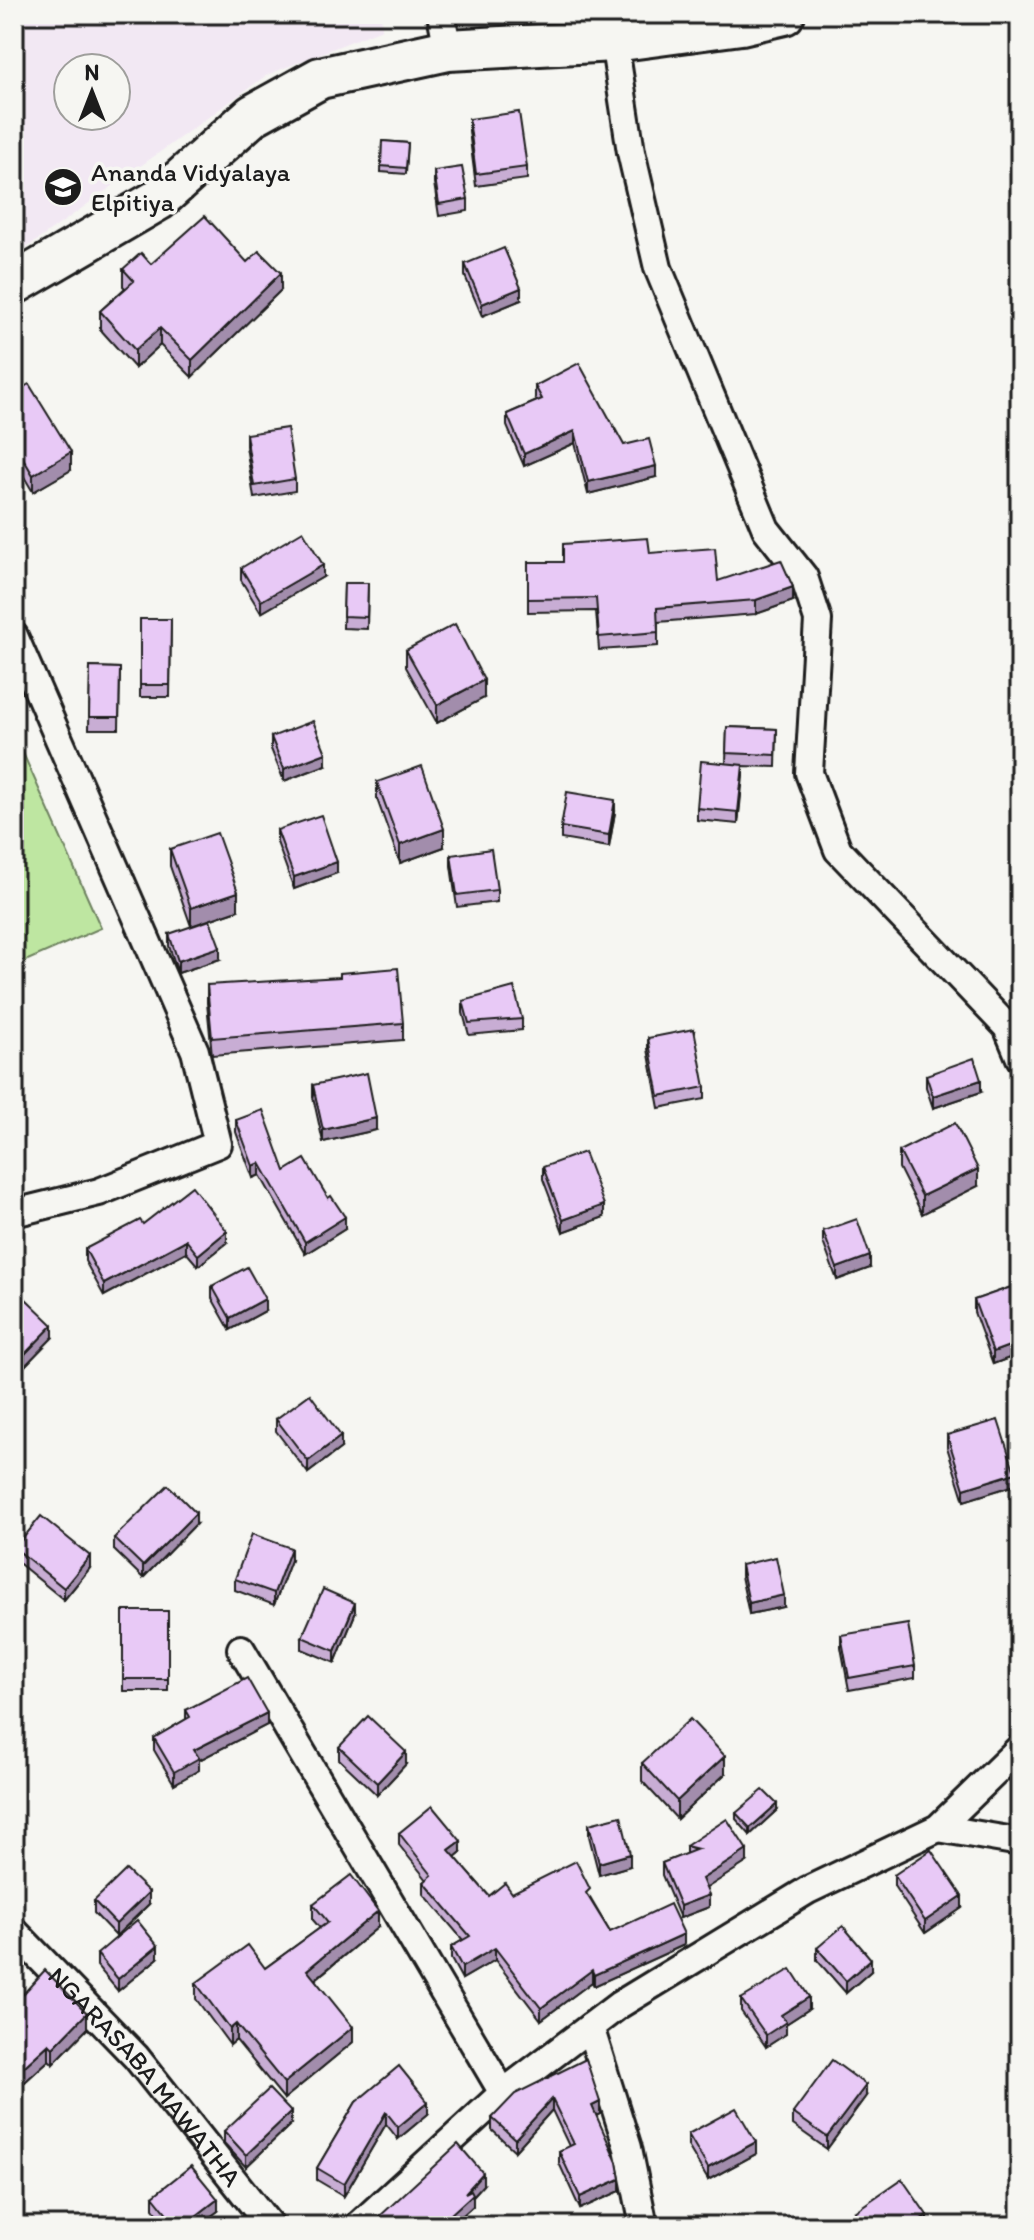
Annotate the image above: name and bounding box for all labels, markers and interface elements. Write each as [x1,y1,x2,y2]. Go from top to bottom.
north arrow [52,52,132,132]
text: N [85,59,99,86]
place label: Ananda Vidyalaya Elpitiya [91,156,291,218]
school or university icon: Ananda Vidyalaya Elpitiya [42,166,84,208]
street label: NGARASABA MAWATHA [41,1960,249,2193]

